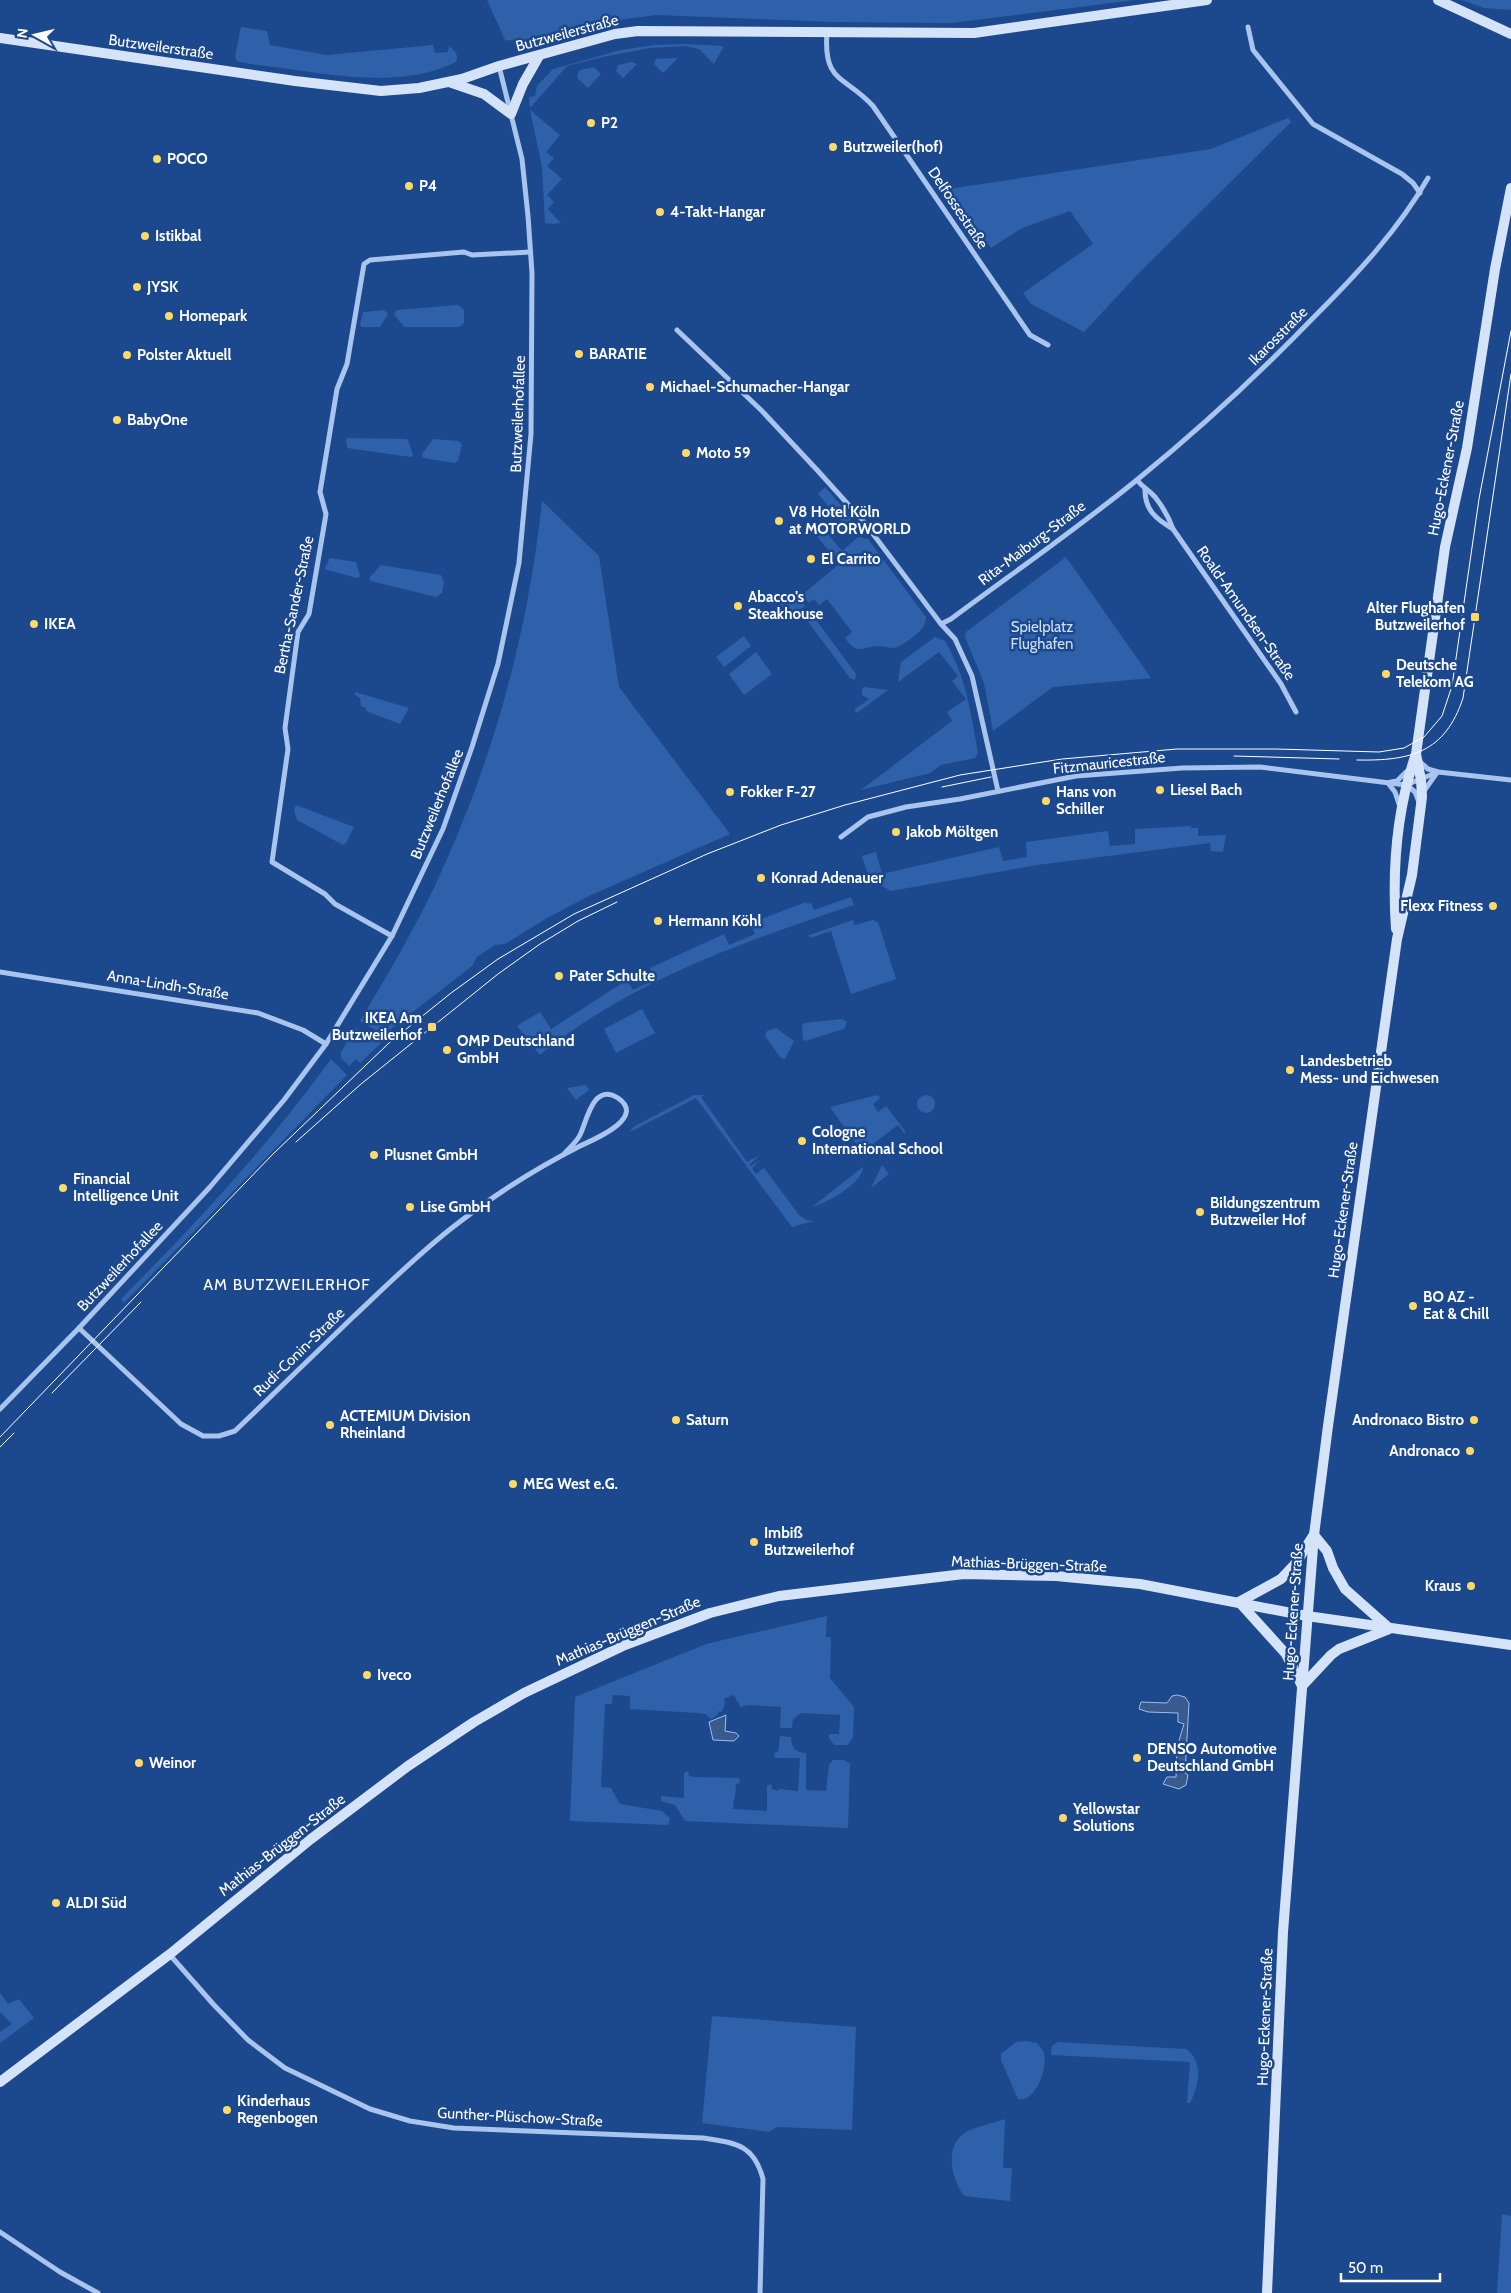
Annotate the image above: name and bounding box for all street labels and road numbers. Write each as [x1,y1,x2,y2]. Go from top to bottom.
street label: Butzweilerstraße [514,11,621,55]
street label: Butzweilerstraße [107,31,215,63]
street label: Delfossestraße [924,164,992,252]
street label: Ikarosstraße [1245,303,1311,369]
street label: Butzweilerhofallee [507,355,529,473]
street label: Hugo-Eckener-Straße [1424,398,1468,537]
street label: Rita-Maiburg-Straße [975,497,1089,589]
street label: Bertha-Sander-Straße [271,534,317,676]
street label: Roald-Amundsen-Straße [1193,543,1299,684]
street label: Butzweilerhofallee [407,746,467,862]
street label: Fitzmauricestraße [1052,748,1166,778]
street label: Anna-Lindh-Straße [106,966,230,1004]
street label: Hugo-Eckener-Straße [1325,1140,1362,1279]
street label: Butzweilerhofallee [73,1217,167,1315]
street label: Rudi-Conin-Straße [250,1304,349,1400]
street label: Hugo-Eckener-Straße [1279,1542,1307,1681]
street label: Mathias-Brüggen-Straße [951,1552,1107,1576]
street label: Mathias-Brüggen-Straße [553,1592,703,1670]
street label: Mathias-Brüggen-Straße [215,1790,349,1900]
street label: Hugo-Eckener-Straße [1254,1948,1276,2086]
street label: Gunther-Plüschow-Straße [437,2104,604,2130]

